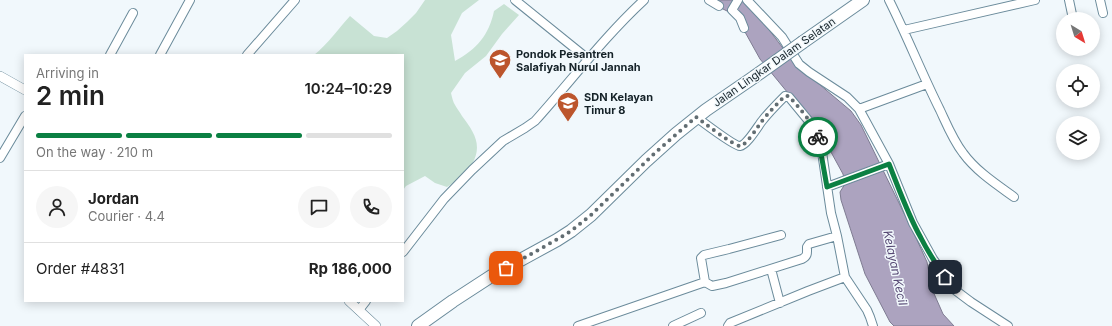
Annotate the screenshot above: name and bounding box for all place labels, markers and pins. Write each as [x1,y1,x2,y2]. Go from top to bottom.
school or university icon: Pondok Pesantren Salafiyah Nurul Jannah [487,47,513,80]
place label: Pondok Pesantren Salafiyah Nurul Jannah [516,47,641,74]
school or university icon: SDN Kelayan Timur 8 [555,90,581,123]
place label: SDN Kelayan Timur 8 [584,90,653,117]
pin [489,251,523,285]
pin [928,260,962,294]

